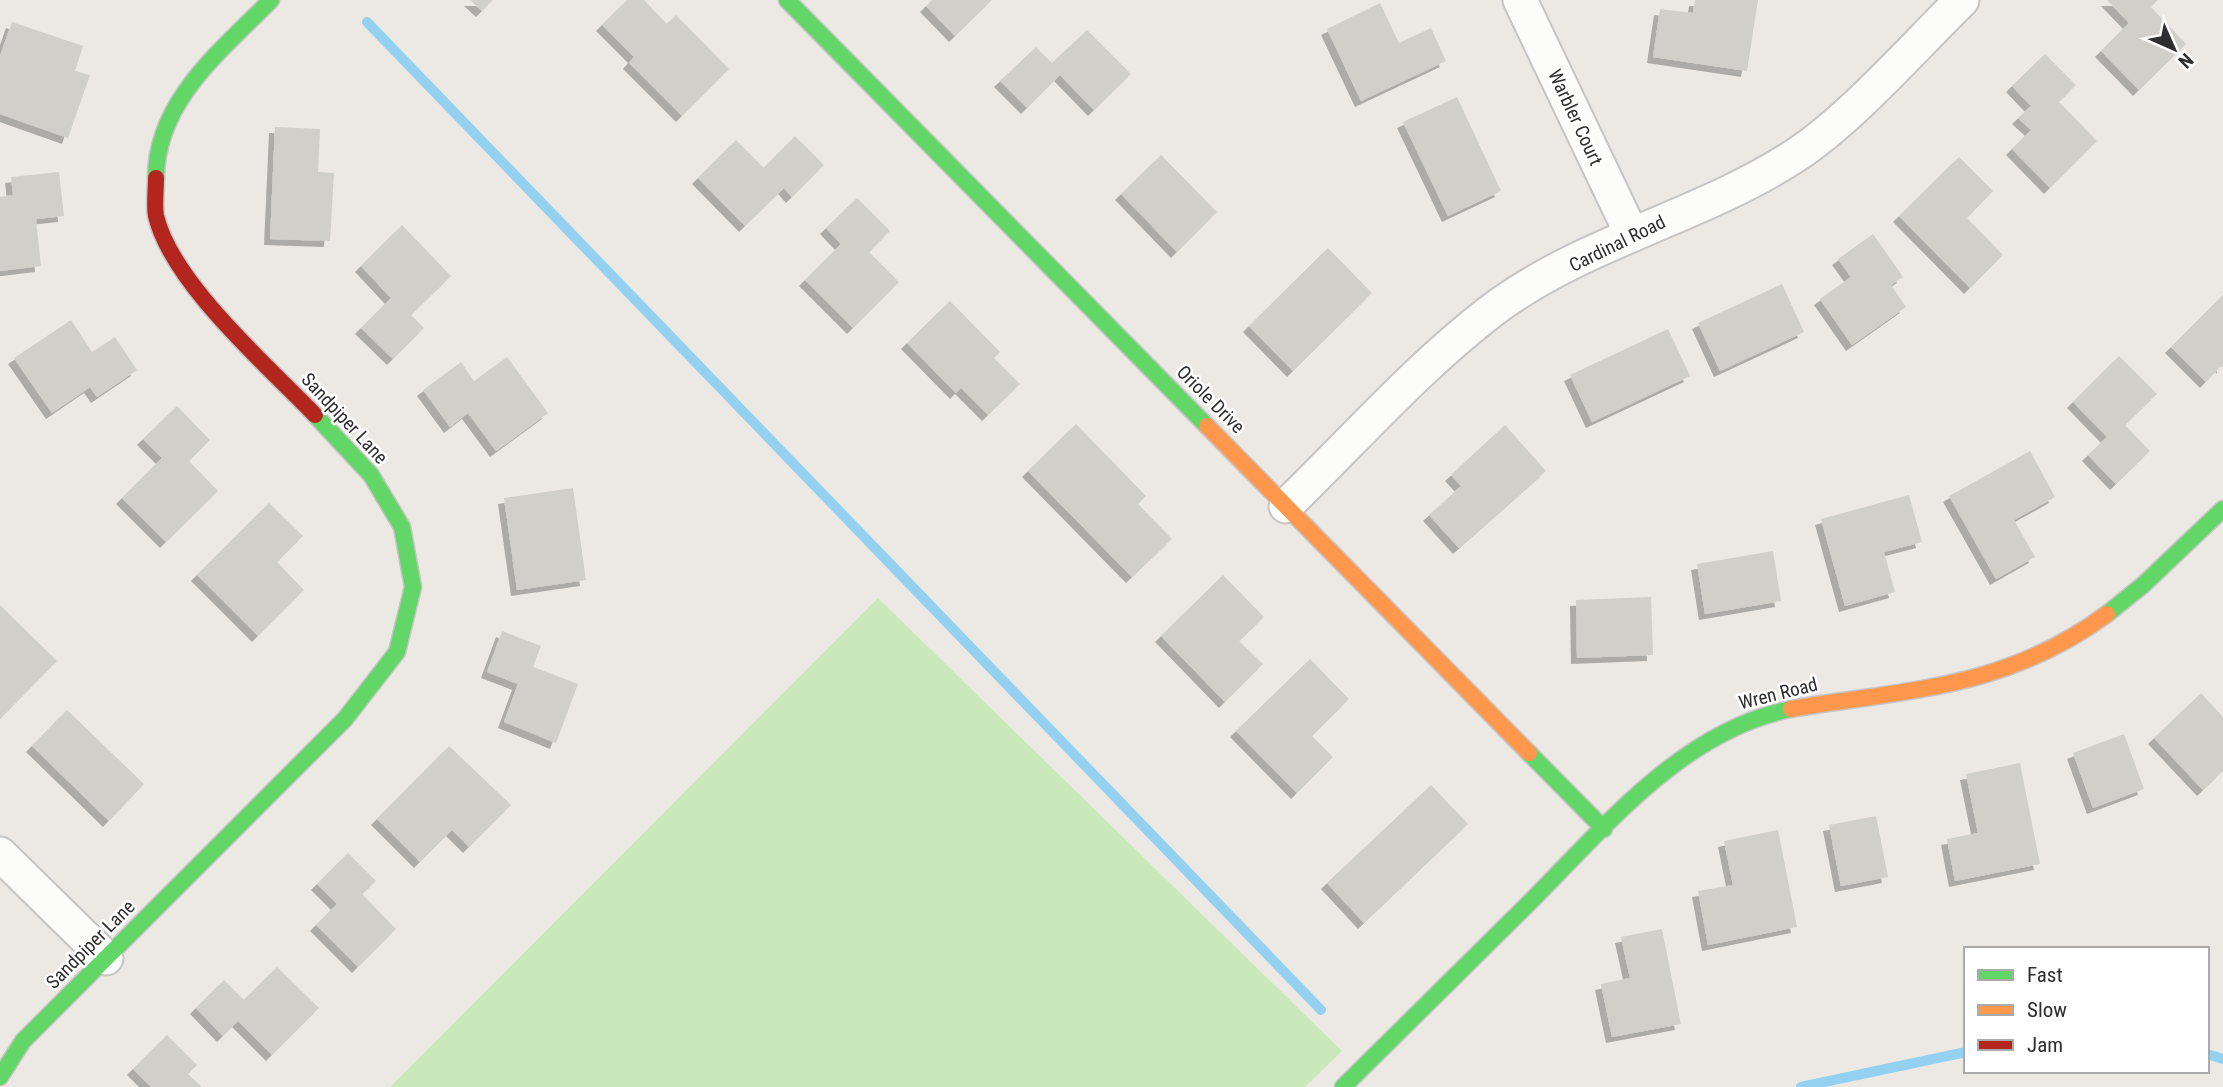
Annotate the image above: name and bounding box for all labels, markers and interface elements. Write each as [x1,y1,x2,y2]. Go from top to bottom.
north arrow [2139,14,2209,84]
text: N [2173,48,2198,73]
street label: Warbler Court [1543,66,1608,169]
street label: Cardinal Road [1565,210,1669,277]
street label: Oriole Drive [1172,361,1249,438]
street label: Sandpiper Lane [297,368,393,469]
street label: Wren Road [1736,673,1820,714]
street label: Sandpiper Lane [41,895,140,993]
legend [1964,947,2209,1073]
text: Fast [2027,963,2063,987]
text: Slow [2027,998,2067,1022]
text: Jam [2027,1033,2063,1057]

